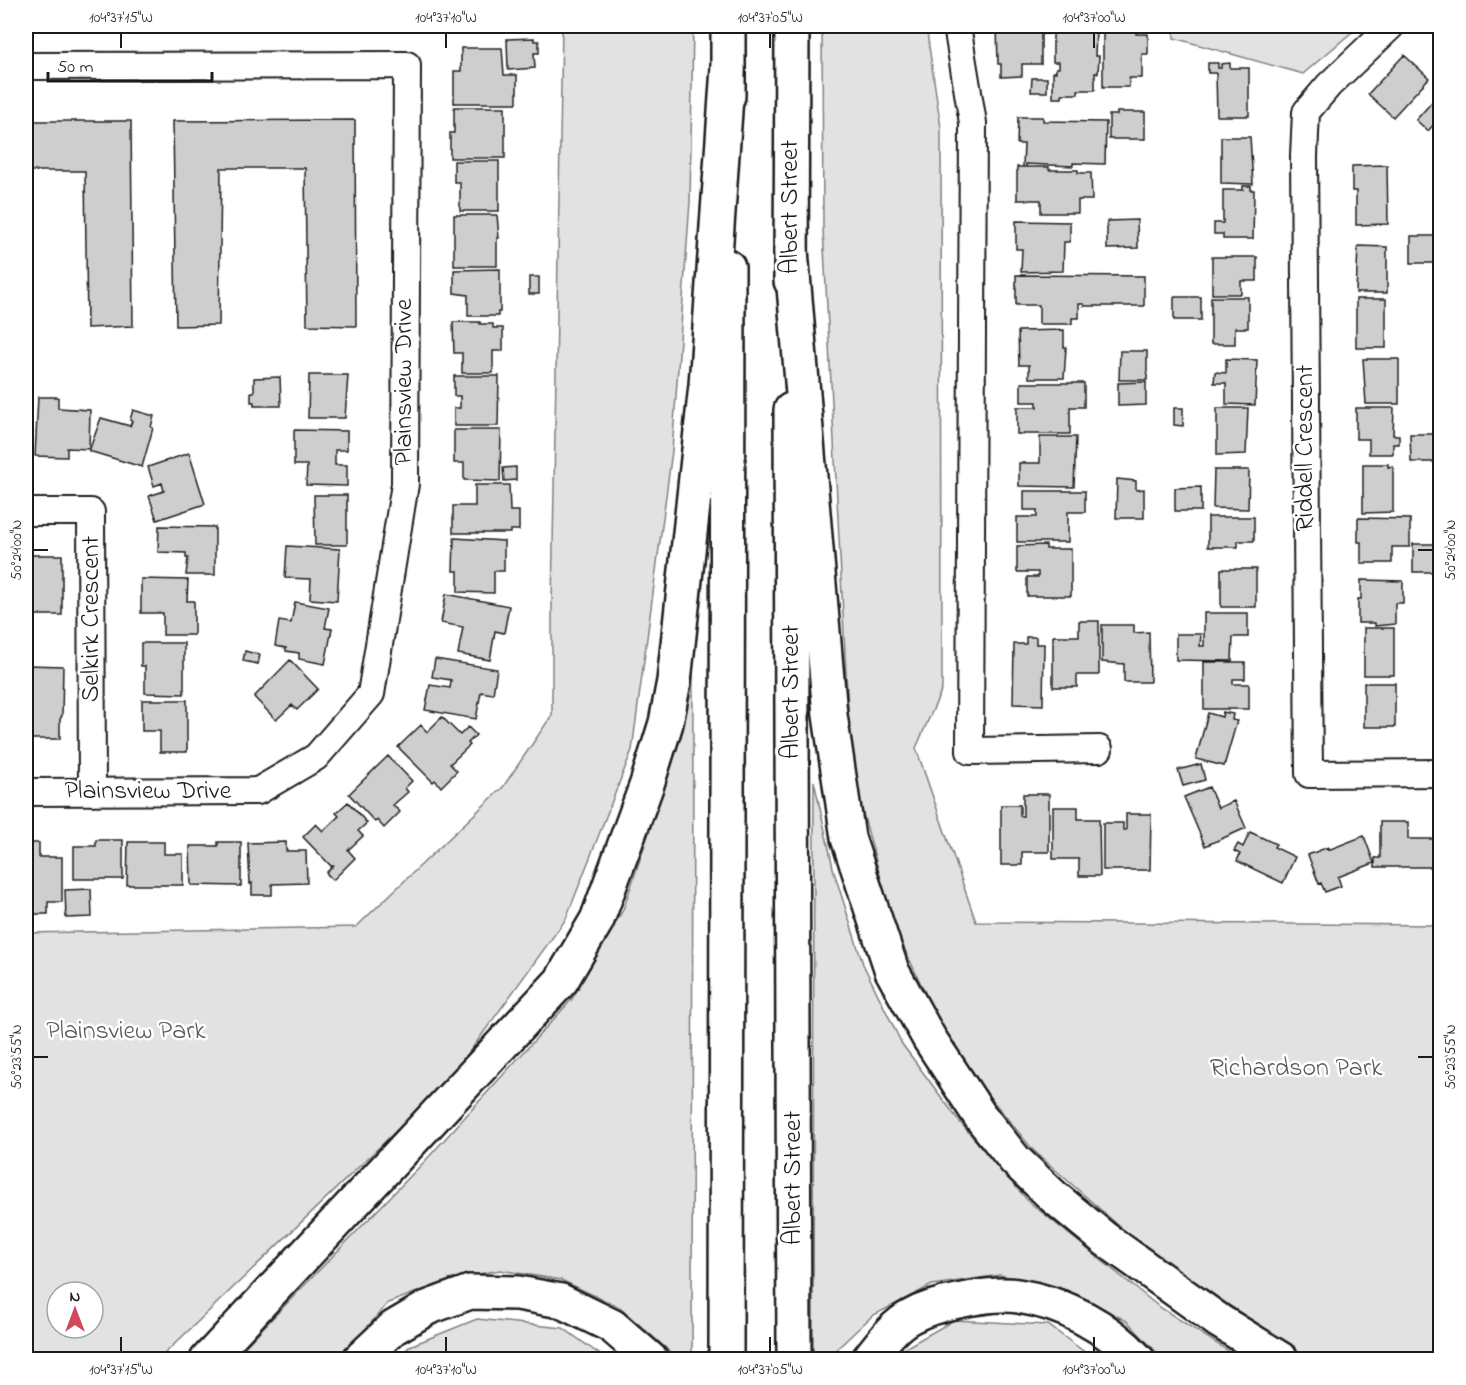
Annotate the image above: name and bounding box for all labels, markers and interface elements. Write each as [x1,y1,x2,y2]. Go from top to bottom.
text: 104°37'15"W [89,7,153,29]
text: 104°37'10"W [415,7,477,29]
text: 104°37'05"W [737,7,803,29]
text: 104°37'00"W [1062,7,1126,29]
scale bar [48,45,212,83]
text: 50 m [57,55,94,81]
street label: Albert Street [772,139,810,274]
street label: Plainsview Drive [386,298,424,465]
street label: Riddell Crescent [1287,364,1325,532]
text: 50°24'00"N [6,520,28,580]
text: 50°24'00"N [1440,520,1462,580]
street label: Selkirk Crescent [73,535,111,702]
street label: Albert Street [773,624,811,759]
street label: Plainsview Drive [65,773,232,811]
park label: Plainsview Park [46,1013,206,1051]
text: 50°23'55"N [6,1024,28,1090]
text: 50°23'55"N [1440,1024,1462,1090]
park label: Richardson Park [1210,1050,1383,1088]
street label: Albert Street [775,1110,813,1245]
north arrow [45,1280,105,1340]
text: N [70,1285,81,1309]
text: 104°37'15"W [89,1359,153,1381]
text: 104°37'10"W [415,1359,477,1381]
text: 104°37'05"W [737,1359,803,1381]
text: 104°37'00"W [1062,1359,1126,1381]

